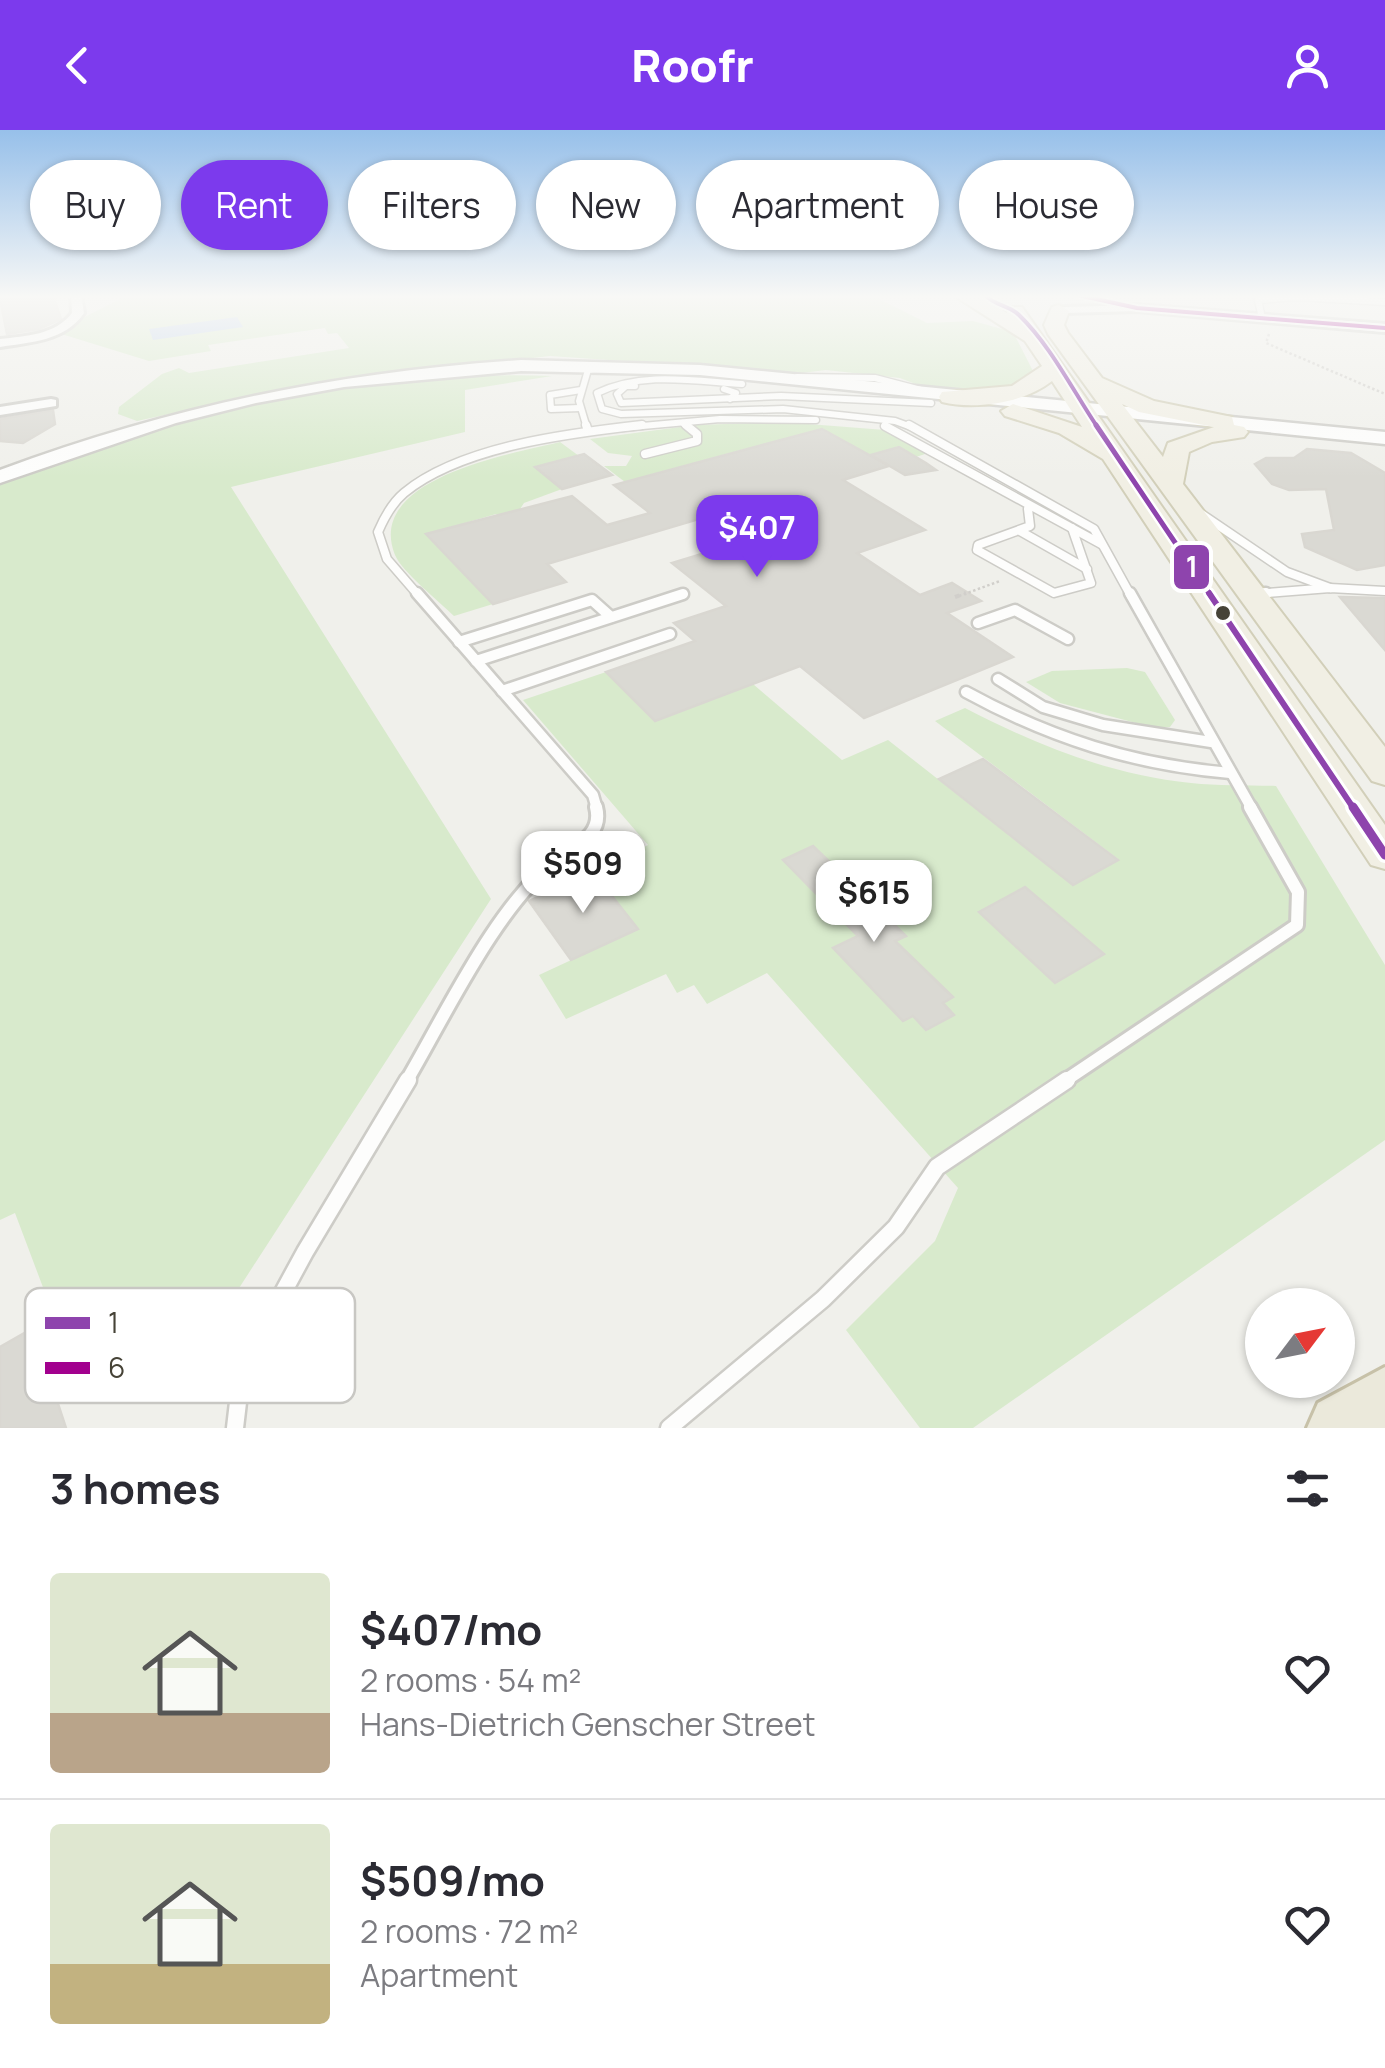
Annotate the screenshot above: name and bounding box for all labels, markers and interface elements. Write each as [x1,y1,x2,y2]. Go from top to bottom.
text: Roofr [631,34,754,96]
icon: back [50,38,105,93]
icon: person [1280,38,1335,93]
chip: Buy [30,160,161,250]
chip: Rent [181,160,328,250]
chip: Filters [348,160,516,250]
chip: New [536,160,676,250]
chip: Apartment [696,160,939,250]
chip: House [959,160,1134,250]
pin: $407 [698,495,816,580]
text: $407 [718,505,796,549]
line badge: 1 [1172,543,1211,591]
text: 1 [1186,547,1198,585]
unlabelled marker [1213,603,1233,623]
pin: $509 [524,831,642,916]
text: $509 [543,841,623,885]
pin: $615 [815,860,933,945]
text: $615 [838,870,910,914]
legend [25,1288,355,1403]
north arrow [1245,1288,1355,1398]
map controls [1245,1288,1355,1398]
text: 1 [108,1303,119,1341]
text: 6 [108,1348,125,1386]
text: 3 homes [50,1459,220,1517]
icon: filters [1280,1461,1335,1516]
text: $407/mo [360,1600,542,1658]
icon: home [130,1613,250,1733]
icon: heart [1280,1646,1335,1701]
text: 2 rooms · 54 m² [360,1658,581,1702]
text: Hans-Dietrich Genscher Street [360,1702,815,1746]
text: $509/mo [360,1851,545,1909]
icon: home [130,1864,250,1984]
icon: heart [1280,1897,1335,1952]
text: 2 rooms · 72 m² [360,1909,578,1953]
text: Apartment [360,1953,518,1997]

